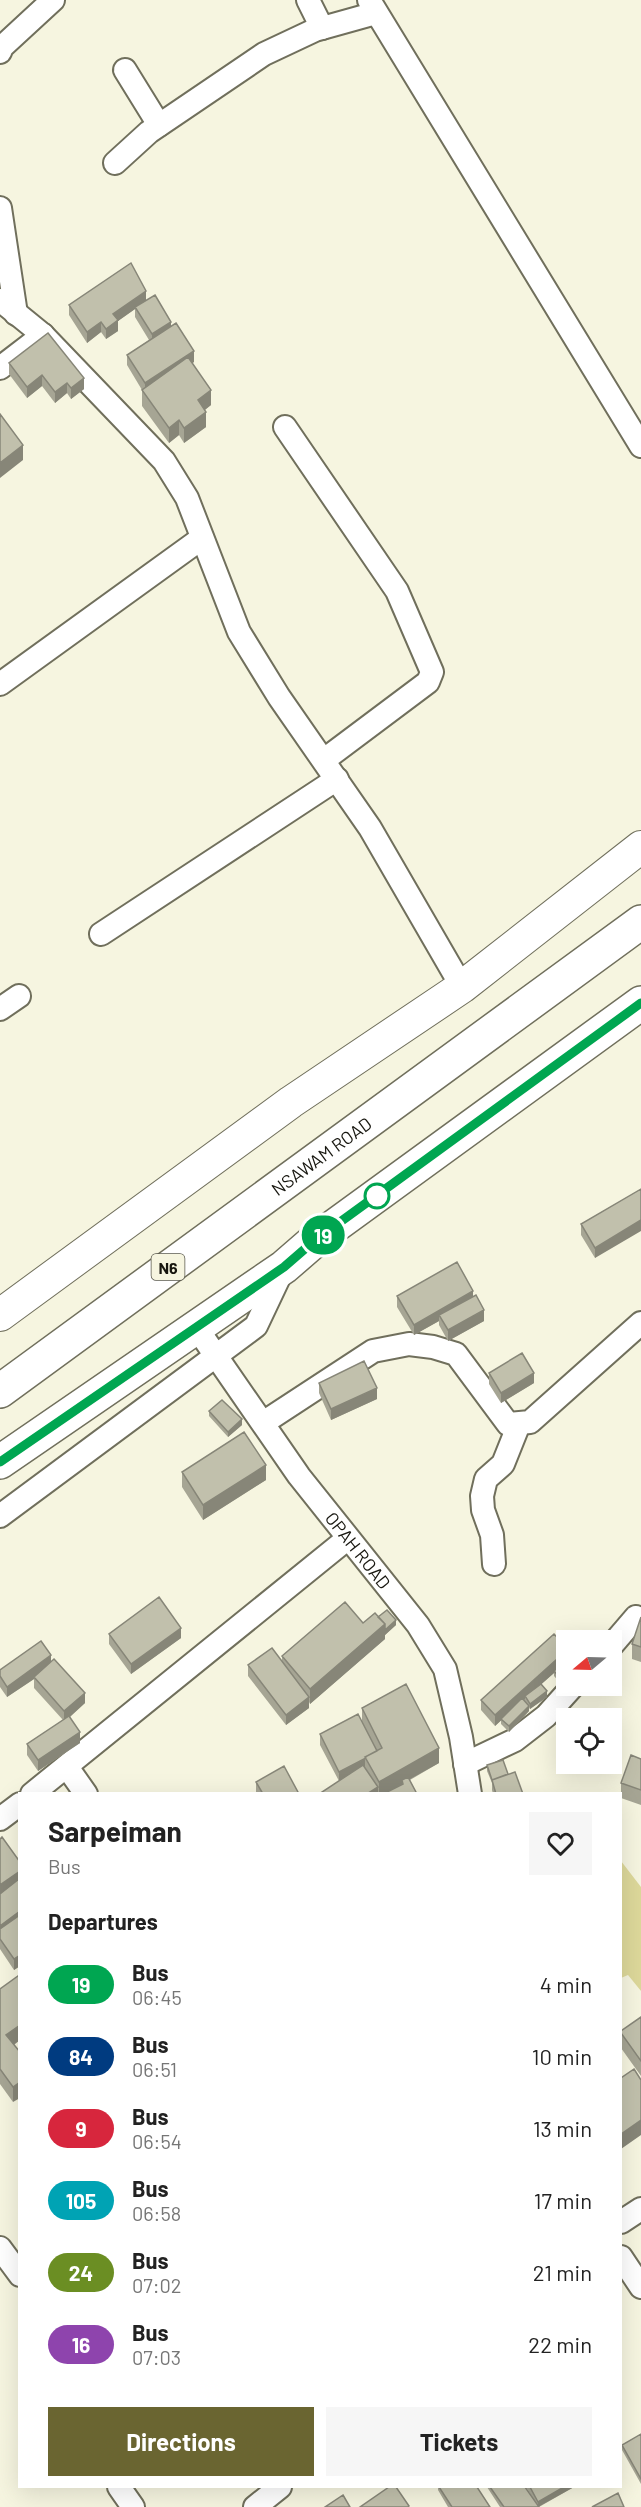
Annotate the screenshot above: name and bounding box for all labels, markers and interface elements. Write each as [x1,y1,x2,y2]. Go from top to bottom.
street label: NSAWAM ROAD [267,1112,376,1200]
unlabelled marker [364,1183,390,1209]
line badge: 19 [296,1216,350,1254]
text: 19 [314,1223,332,1248]
road number: N6 [152,1254,184,1280]
street label: OPAH ROAD [321,1507,396,1593]
north arrow [556,1630,622,1696]
map controls [556,1630,622,1774]
button: locate [556,1708,622,1774]
button: heart [529,1812,592,1875]
text: Sarpeiman [48,1814,182,1848]
text: Bus [48,1854,81,1878]
text: Departures [48,1908,158,1934]
text: Bus [132,1959,169,1985]
text: 4 min [540,1971,592,1997]
text: 19 [72,1972,90,1997]
text: 06:45 [132,1985,182,2009]
text: Bus [132,2031,169,2057]
text: 10 min [532,2043,592,2069]
text: 84 [69,2044,93,2069]
text: 06:51 [132,2057,177,2081]
text: Bus [132,2103,169,2129]
text: 13 min [533,2115,592,2141]
text: 9 [75,2116,87,2141]
text: 06:54 [132,2129,182,2153]
text: Bus [132,2175,169,2201]
text: 17 min [534,2187,592,2213]
text: 105 [66,2188,96,2213]
text: 06:58 [132,2201,181,2225]
text: Bus [132,2247,169,2273]
text: 21 min [533,2259,592,2285]
text: 24 [69,2260,93,2285]
text: 07:02 [132,2273,182,2297]
text: Bus [132,2319,169,2345]
text: 22 min [528,2331,592,2357]
text: 16 [72,2332,90,2357]
text: 07:03 [132,2345,181,2369]
button: Directions [48,2407,314,2476]
button: Tickets [326,2407,592,2476]

